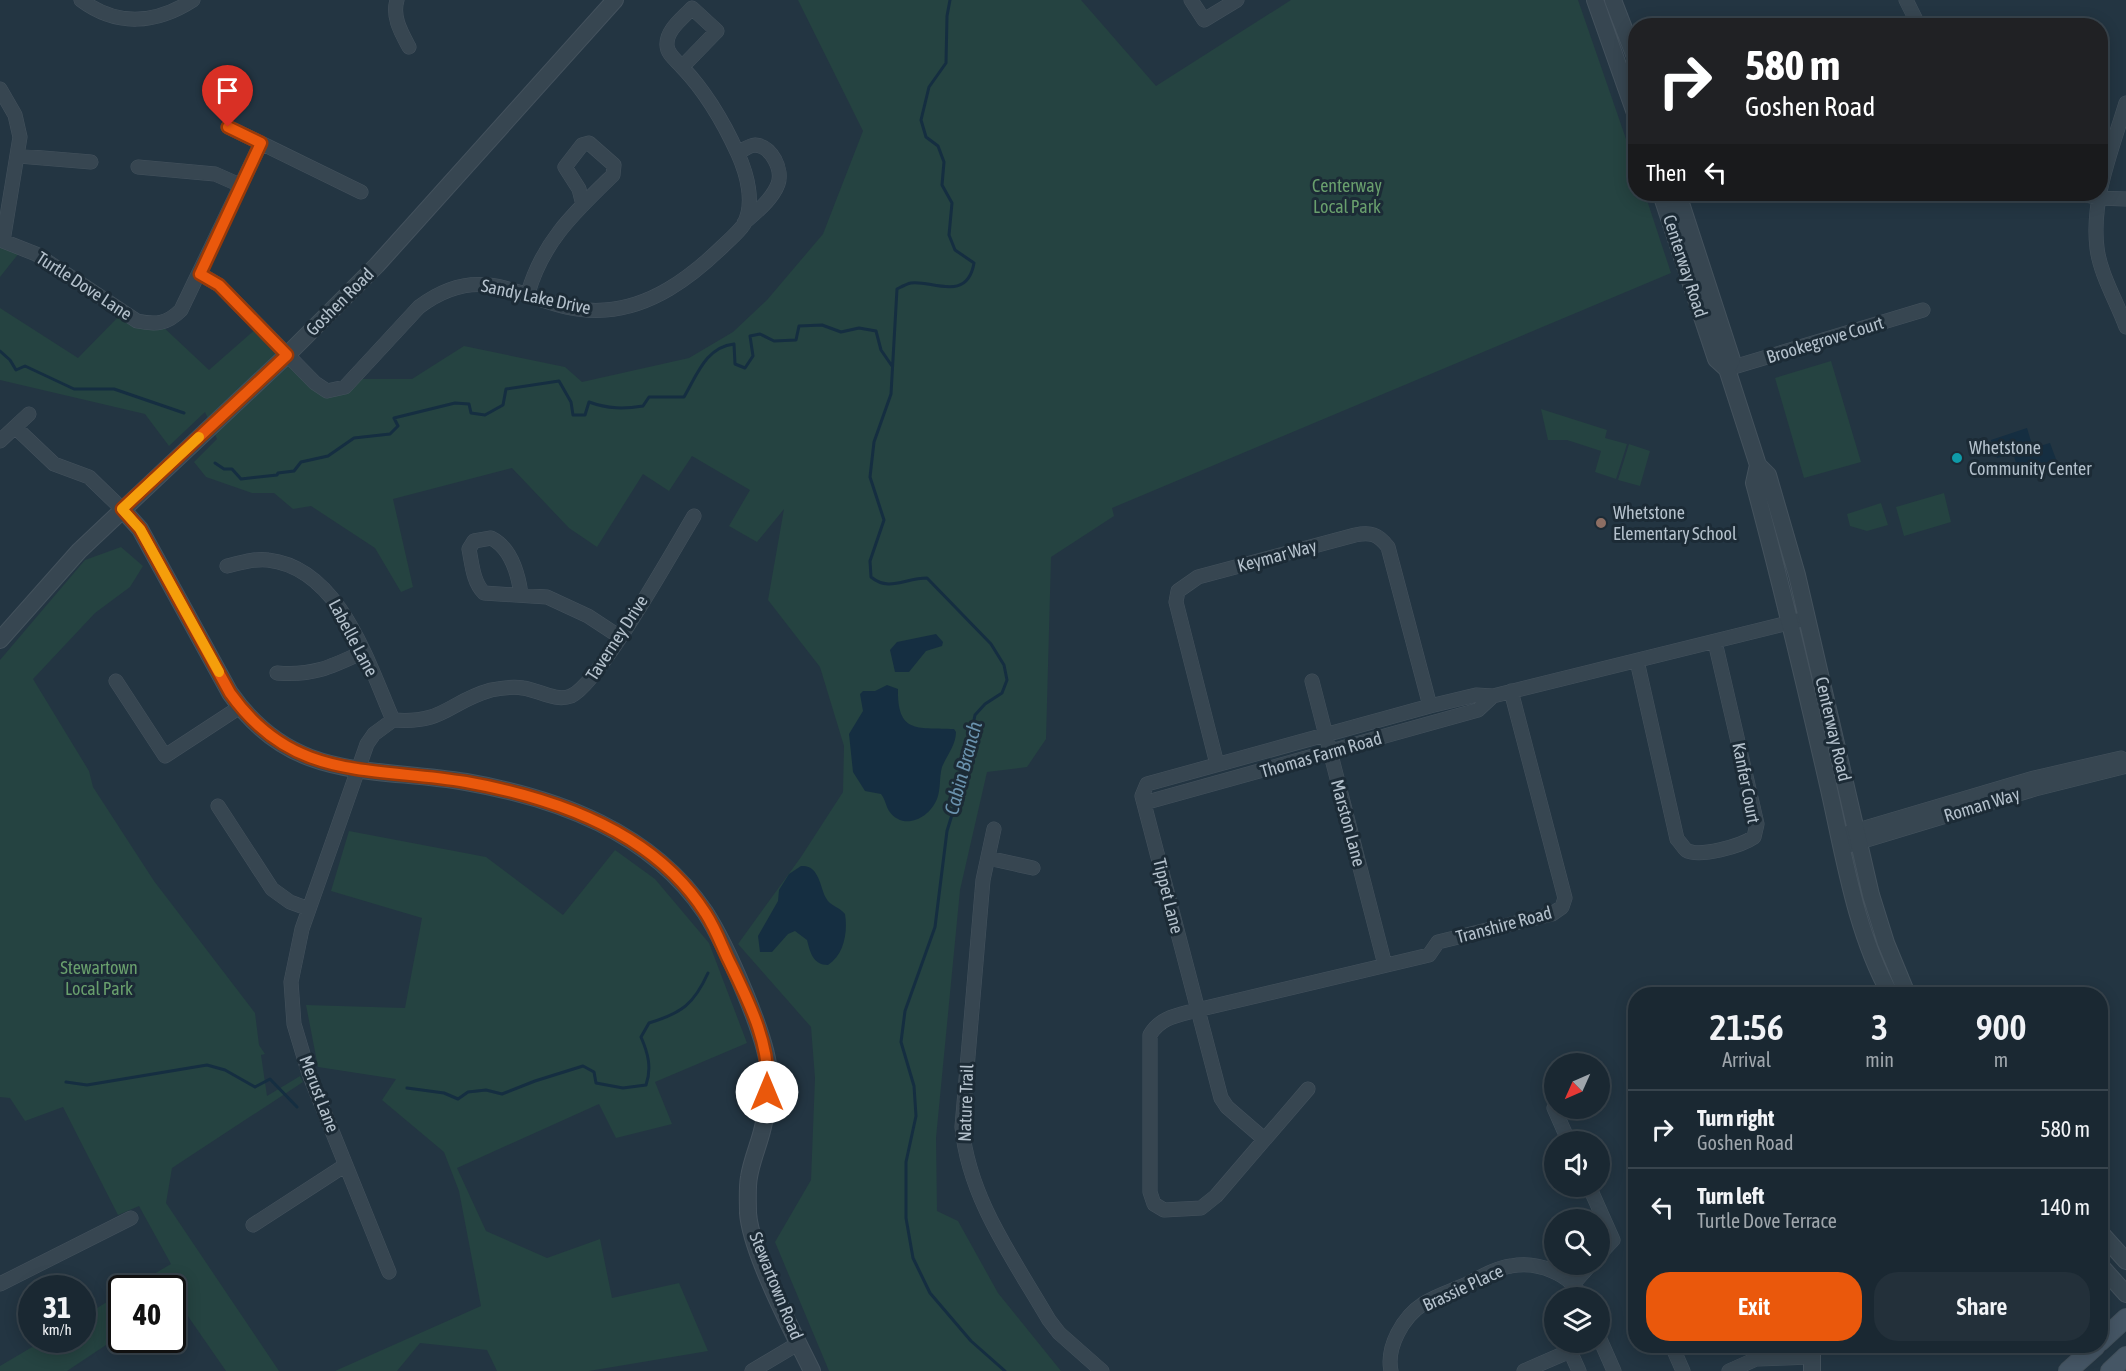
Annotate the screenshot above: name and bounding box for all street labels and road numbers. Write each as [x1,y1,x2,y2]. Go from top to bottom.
street label: Centerway Road [1659,212,1712,320]
street label: Turtle Dove Lane [33,247,136,324]
street label: Goshen Road [302,264,378,340]
street label: Sandy Lake Drive [479,275,593,318]
street label: Brookegrove Court [1764,312,1886,367]
street label: Keymar Way [1235,535,1319,576]
street label: Taverney Drive [581,591,652,684]
street label: Labelle Lane [324,596,382,680]
street label: Centerway Road [1811,675,1856,783]
street label: Thomas Farm Road [1258,727,1384,782]
street label: Kanfer Court [1728,741,1765,825]
street label: Marston Lane [1327,777,1370,869]
street label: Roman Way [1941,783,2022,826]
street label: Tippet Lane [1149,856,1188,936]
street label: Transhire Road [1454,902,1554,947]
street label: Merust Lane [295,1052,344,1135]
street label: Nature Trail [954,1063,977,1142]
street label: Stewartown Road [745,1229,808,1343]
street label: Brassie Place [1419,1260,1506,1315]

